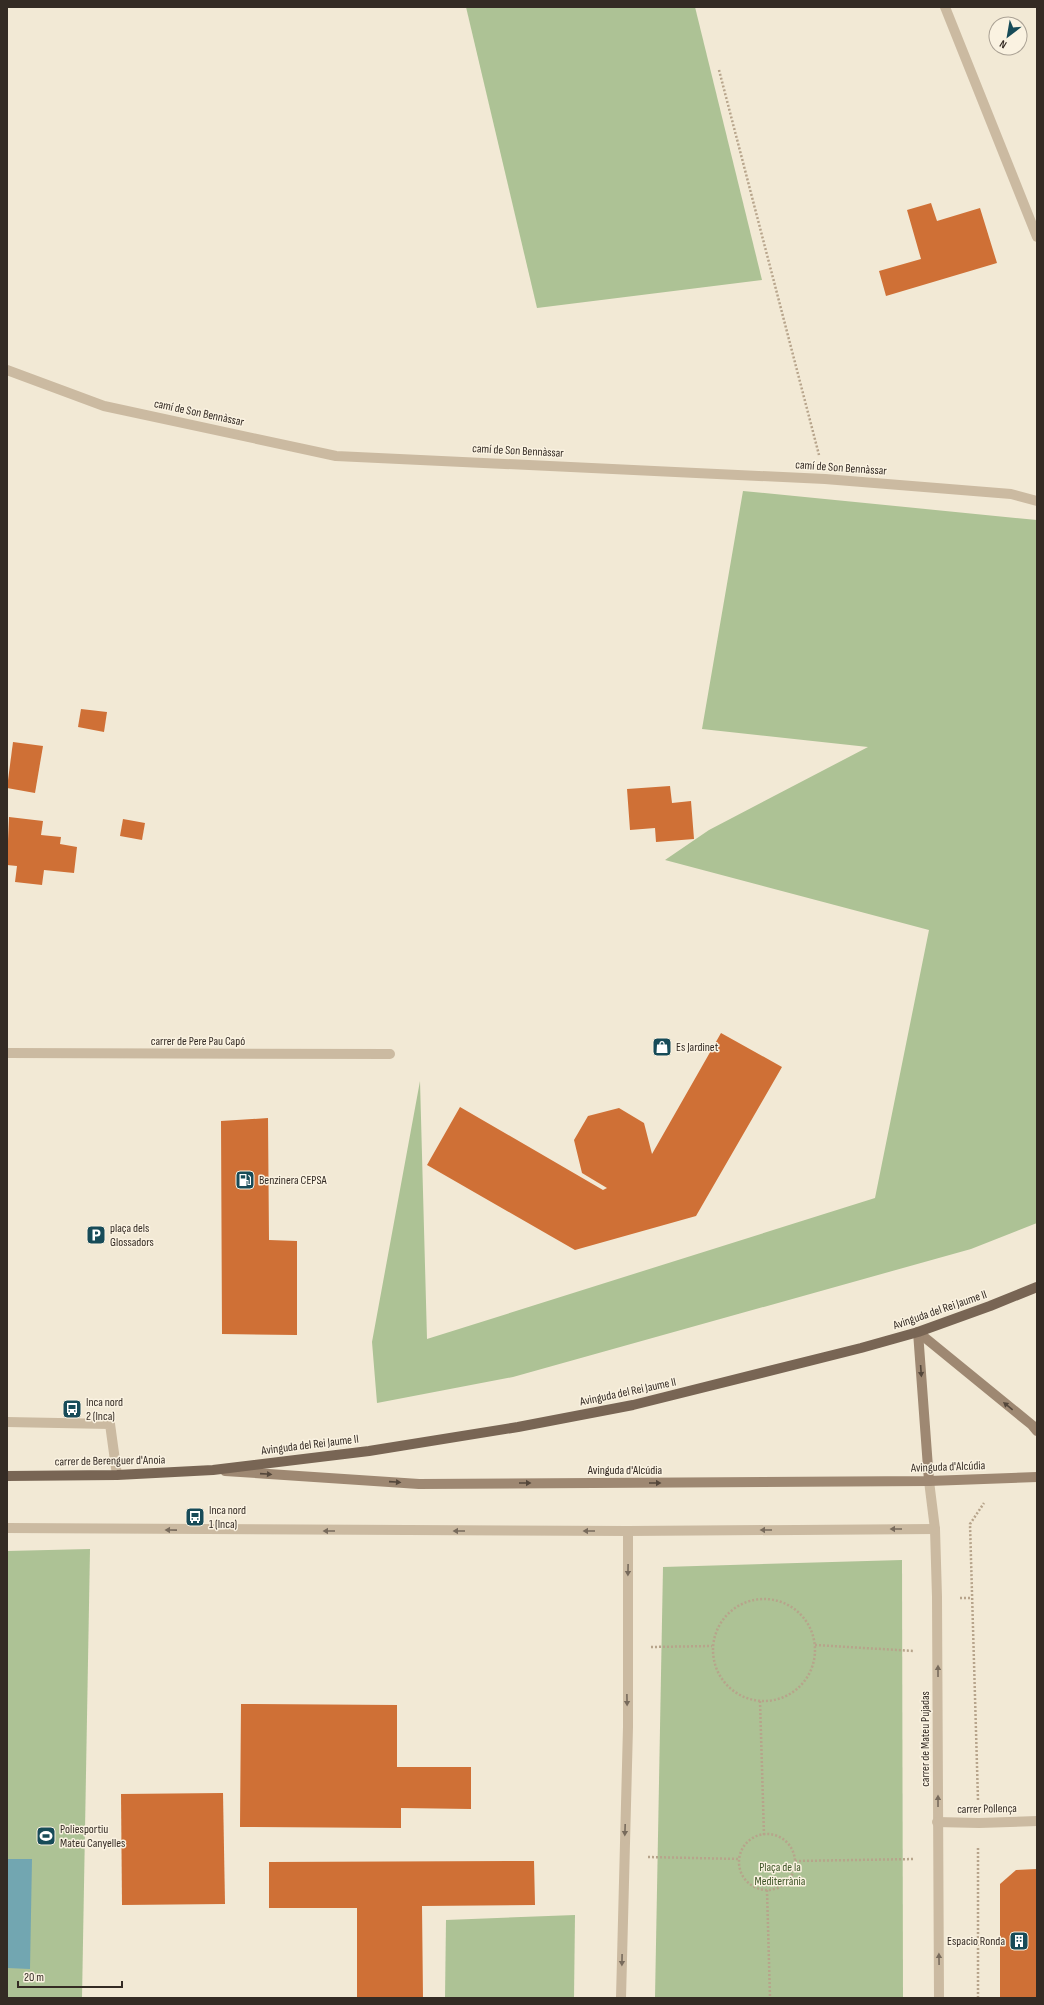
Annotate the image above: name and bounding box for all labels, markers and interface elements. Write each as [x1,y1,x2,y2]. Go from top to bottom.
north arrow [988,16,1028,56]
text: N [997,37,1009,51]
street label: camí de Son Bennàssar [153,396,246,430]
street label: camí de Son Bennàssar [472,441,565,461]
street label: camí de Son Bennàssar [795,457,888,479]
street label: carrer de Pere Pau Capó [151,1034,245,1049]
shop icon: Es Jardinet [651,1036,673,1058]
place label: Es Jardinet [676,1040,719,1055]
fuel station icon: Benzinera CEPSA [234,1169,256,1191]
place label: Benzinera CEPSA [259,1173,328,1188]
place label: plaça dels Glossadors [110,1221,154,1250]
parking icon: plaça dels Glossadors [85,1224,107,1246]
street label: Avinguda del Rei Jaume II [890,1287,989,1333]
one-way arrow [917,1365,924,1377]
street label: Avinguda del Rei Jaume II [578,1374,678,1410]
place label: Inca nord 2 (Inca) [86,1395,123,1424]
bus stop icon: Inca nord 2 (Inca) [61,1398,83,1420]
one-way arrow [1002,1401,1013,1410]
street label: Avinguda del Rei Jaume II [259,1432,360,1459]
street label: carrer de Berenguer d'Anoia [55,1453,166,1469]
street label: Avinguda d'Alcúdia [910,1458,986,1476]
street label: Avinguda d'Alcúdia [587,1463,663,1478]
one-way arrow [260,1470,272,1477]
one-way arrow [389,1479,401,1486]
one-way arrow [519,1480,532,1486]
one-way arrow [649,1480,662,1486]
place label: Inca nord 1 (Inca) [209,1503,246,1532]
bus stop icon: Inca nord 1 (Inca) [184,1506,206,1528]
one-way arrow [889,1526,902,1532]
one-way arrow [164,1527,177,1533]
one-way arrow [759,1527,772,1533]
one-way arrow [322,1528,335,1534]
one-way arrow [452,1528,465,1534]
one-way arrow [582,1528,595,1534]
one-way arrow [625,1564,631,1577]
one-way arrow [935,1664,941,1677]
street label: carrer de Mateu Pujadas [918,1691,933,1787]
one-way arrow [624,1694,631,1706]
one-way arrow [935,1794,941,1807]
street label: carrer Pollença [957,1801,1017,1817]
place label: Poliesportiu Mateu Canyelles [60,1822,125,1851]
one-way arrow [621,1824,628,1836]
sports icon: Poliesportiu Mateu Canyelles [35,1825,57,1847]
park label: Plaça de la Mediterrània [755,1860,806,1889]
building icon: Espacio Ronda [1008,1930,1030,1952]
place label: Espacio Ronda [947,1934,1005,1949]
one-way arrow [936,1952,942,1965]
one-way arrow [619,1954,625,1967]
scale bar [18,1963,122,1989]
text: 20 m [24,1970,44,1985]

